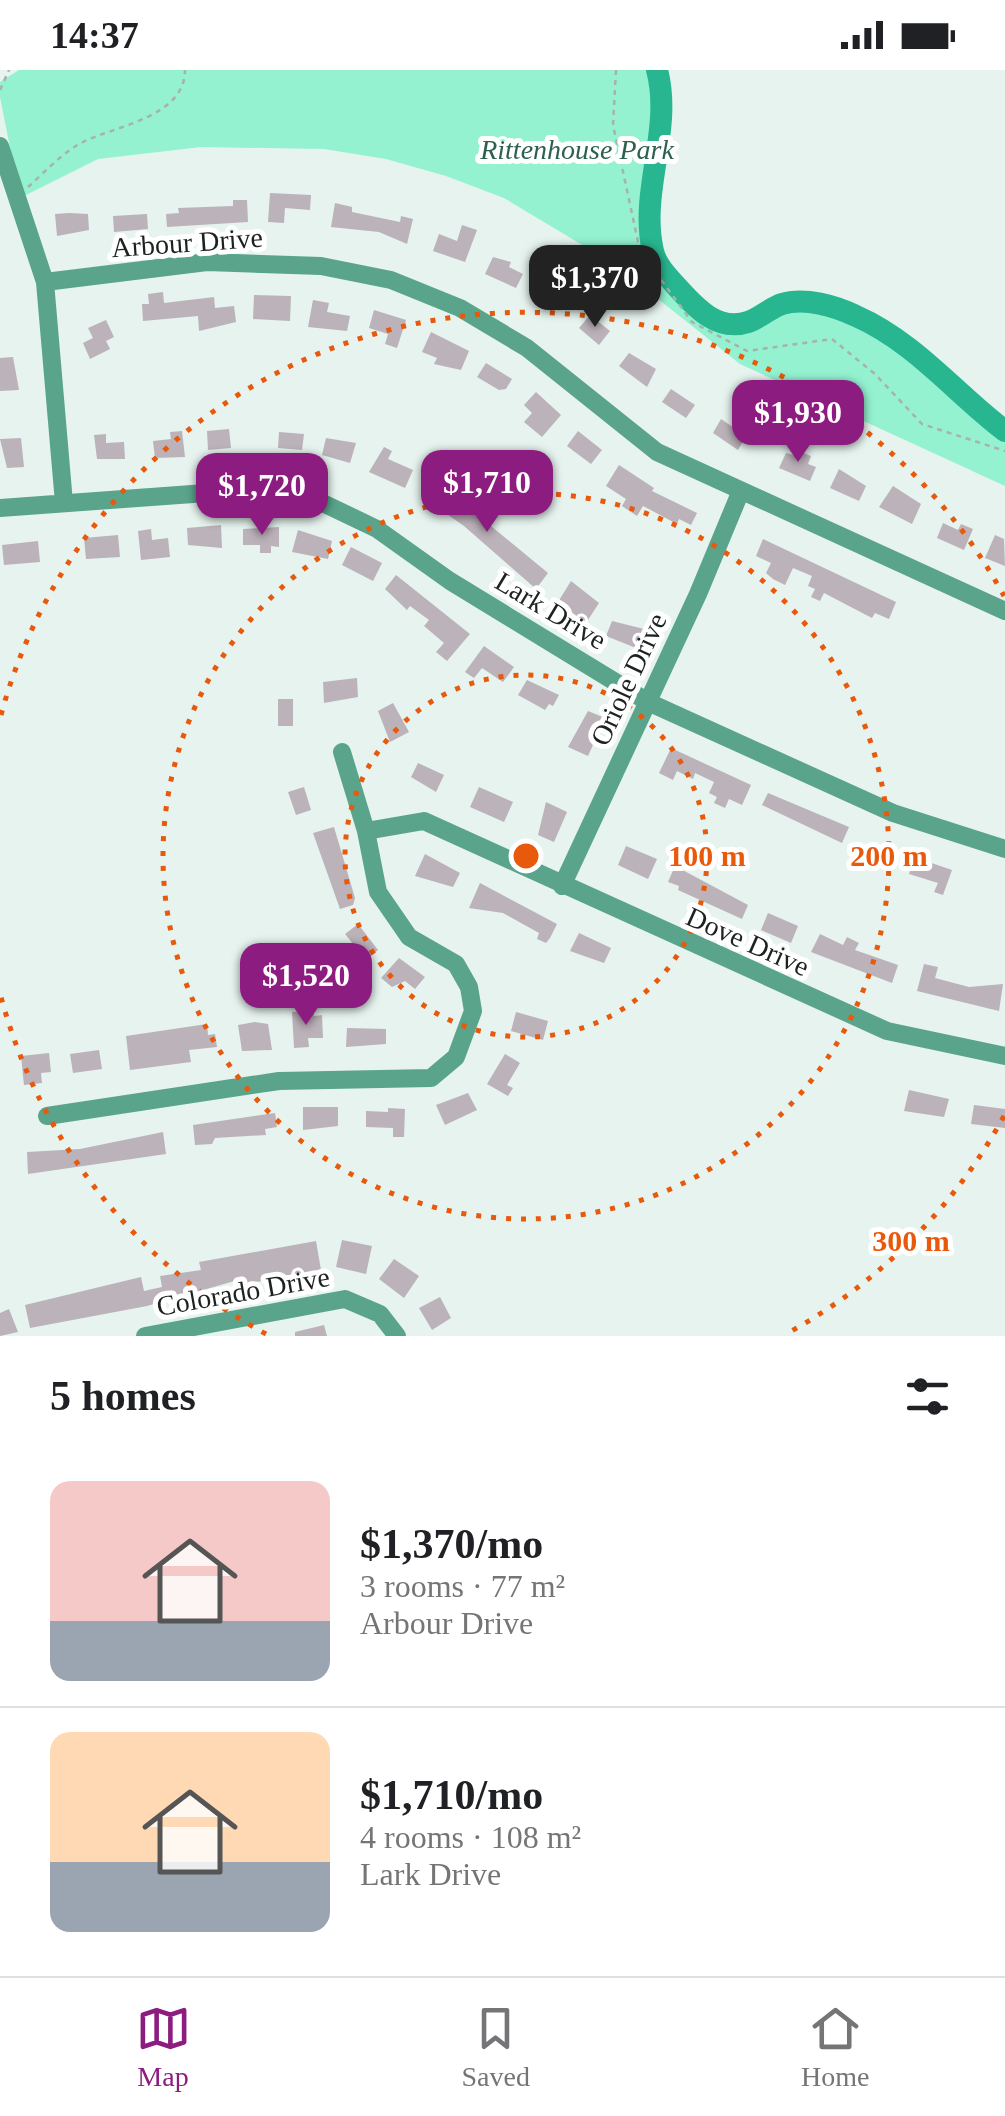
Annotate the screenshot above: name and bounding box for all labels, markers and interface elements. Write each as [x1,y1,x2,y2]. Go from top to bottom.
text: 14:37 [50,14,139,56]
park label: Rittenhouse Park [479,134,674,165]
street label: Arbour Drive [110,222,264,263]
pin: $1,370 [514,245,676,330]
text: $1,370 [551,259,639,295]
pin: $1,930 [717,380,879,465]
text: $1,930 [754,394,842,430]
pin: $1,710 [406,450,568,535]
pin: $1,720 [181,453,343,538]
text: $1,710 [443,464,531,500]
text: $1,720 [218,467,306,503]
street label: Lark Drive [490,565,612,656]
street label: Oriole Drive [584,608,673,750]
centre of rings [508,838,544,874]
text: 100 m [668,839,746,872]
text: 200 m [850,839,928,872]
street label: Dove Drive [681,901,814,982]
pin: $1,520 [225,943,387,1028]
text: $1,520 [262,957,350,993]
text: 300 m [872,1224,950,1257]
street label: Colorado Drive [154,1261,332,1322]
icon: filters [900,1369,955,1424]
text: 5 homes [50,1373,196,1419]
icon: home [130,1521,250,1641]
text: $1,370/mo [360,1521,543,1567]
text: 3 rooms · 77 m² [360,1568,565,1604]
text: Arbour Drive [360,1605,533,1641]
icon: home [130,1772,250,1892]
text: $1,710/mo [360,1772,543,1818]
text: 4 rooms · 108 m² [360,1819,581,1855]
text: Lark Drive [360,1856,501,1892]
tab: Map [136,2001,191,2093]
tab: Saved [462,2001,530,2093]
tab: Home [801,2001,869,2093]

